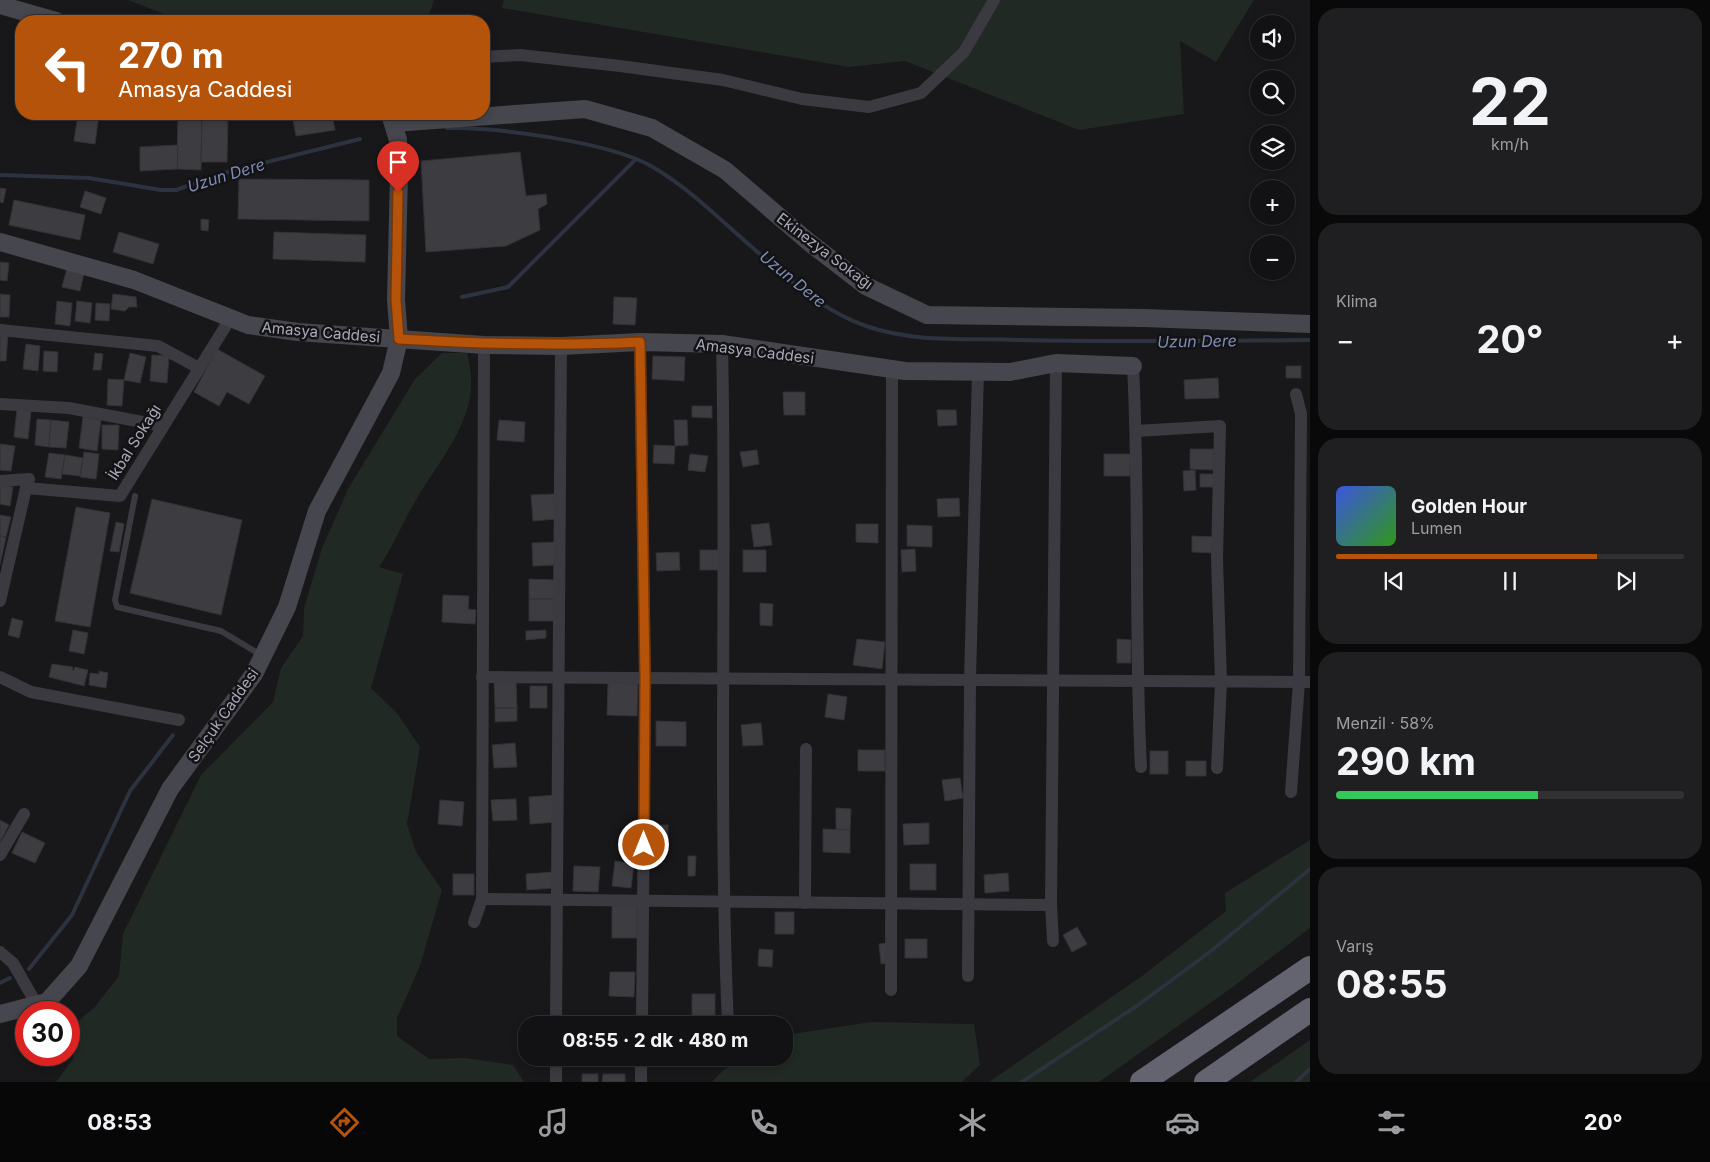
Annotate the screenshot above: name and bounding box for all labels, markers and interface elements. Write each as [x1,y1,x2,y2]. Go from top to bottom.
map controls [1250,15,1295,280]
button: sound [1250,15,1295,60]
text: 270 m [118,34,224,76]
icon: left [35,35,100,100]
text: 22 [1469,62,1551,141]
button: search [1250,70,1295,115]
text: Amasya Caddesi [118,76,292,102]
button: layers [1250,125,1295,170]
text: km/h [1491,134,1529,154]
pin [377,141,419,192]
icon: arrive [384,148,412,176]
water label: Uzun Dere [185,154,267,196]
button: + [1250,180,1295,225]
street label: Ekinezya Sokağı [773,209,877,293]
button: − [1250,235,1295,280]
water label: Uzun Dere [756,246,830,312]
text: Klima [1336,291,1378,311]
text: 20° [1476,316,1544,362]
street label: Amasya Caddesi [261,317,381,347]
text: − [1336,323,1355,357]
text: + [1665,323,1684,357]
water label: Uzun Dere [1157,330,1237,352]
street label: Amasya Caddesi [695,334,815,368]
street label: İkbal Sokağı [103,401,165,483]
text: Golden Hour [1411,495,1527,518]
text: Lumen [1411,518,1462,538]
icon: previous [1380,567,1408,595]
icon: pause [1496,567,1524,595]
icon: next [1612,567,1640,595]
street label: Selçuk Caddesi [184,665,262,765]
text: Menzil · 58% [1336,713,1435,733]
text: 290 km [1336,738,1476,784]
position arrow [617,818,669,870]
text: Varış [1336,936,1374,956]
text: 08:55 [1336,961,1448,1007]
speed limit sign: 30 [15,1001,80,1066]
text: 08:55 · 2 dk · 480 m [563,1029,748,1052]
icon: directions [327,1105,362,1140]
icon: music [536,1105,571,1140]
icon: phone [746,1105,781,1140]
icon: climate [955,1105,990,1140]
icon: car [1165,1105,1200,1140]
icon: filters [1374,1105,1409,1140]
text: 08:53 [87,1109,152,1135]
text: 20° [1584,1109,1623,1135]

